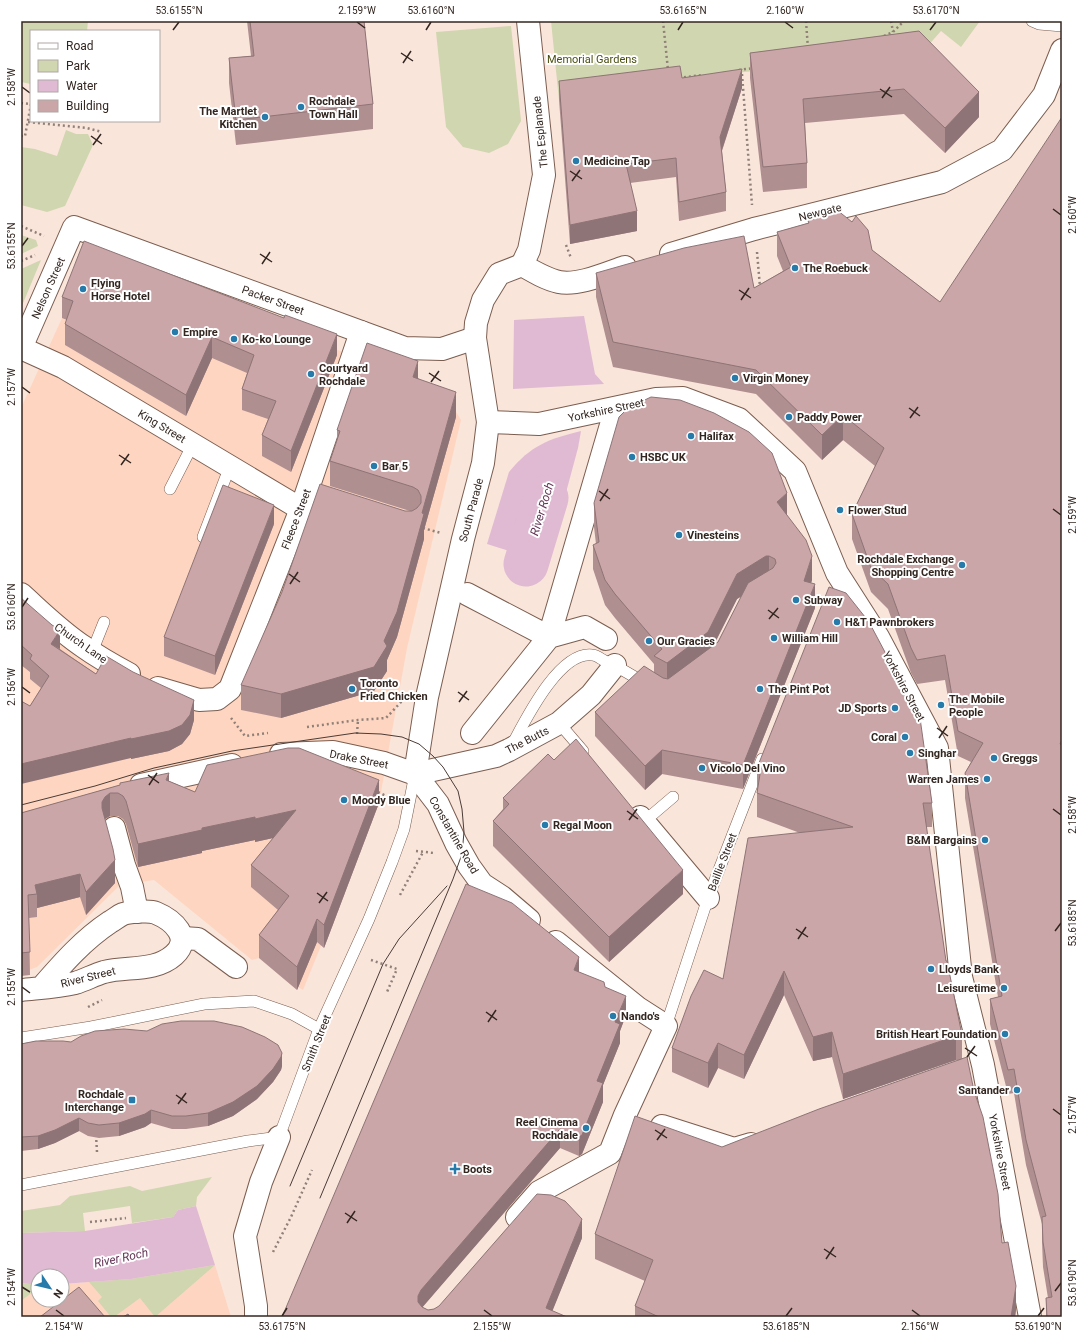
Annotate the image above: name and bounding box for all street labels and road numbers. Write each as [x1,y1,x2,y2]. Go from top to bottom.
street label: The Esplanade [530,95,551,168]
street label: Newgate [797,201,843,224]
street label: Nelson Street [29,255,68,321]
street label: Packer Street [240,283,306,318]
street label: Yorkshire Street [567,396,646,425]
street label: King Street [135,407,188,446]
street label: South Parade [457,477,486,544]
street label: Fleece Street [279,487,314,551]
street label: Church Lane [52,621,110,666]
street label: Yorkshire Street [880,649,928,724]
street label: The Butts [503,724,551,757]
street label: Drake Street [328,747,390,772]
street label: Constantine Road [426,794,481,876]
street label: Baillie Street [705,831,740,893]
street label: River Street [59,964,117,991]
street label: Smith Street [299,1012,334,1074]
street label: Yorkshire Street [986,1113,1013,1192]

